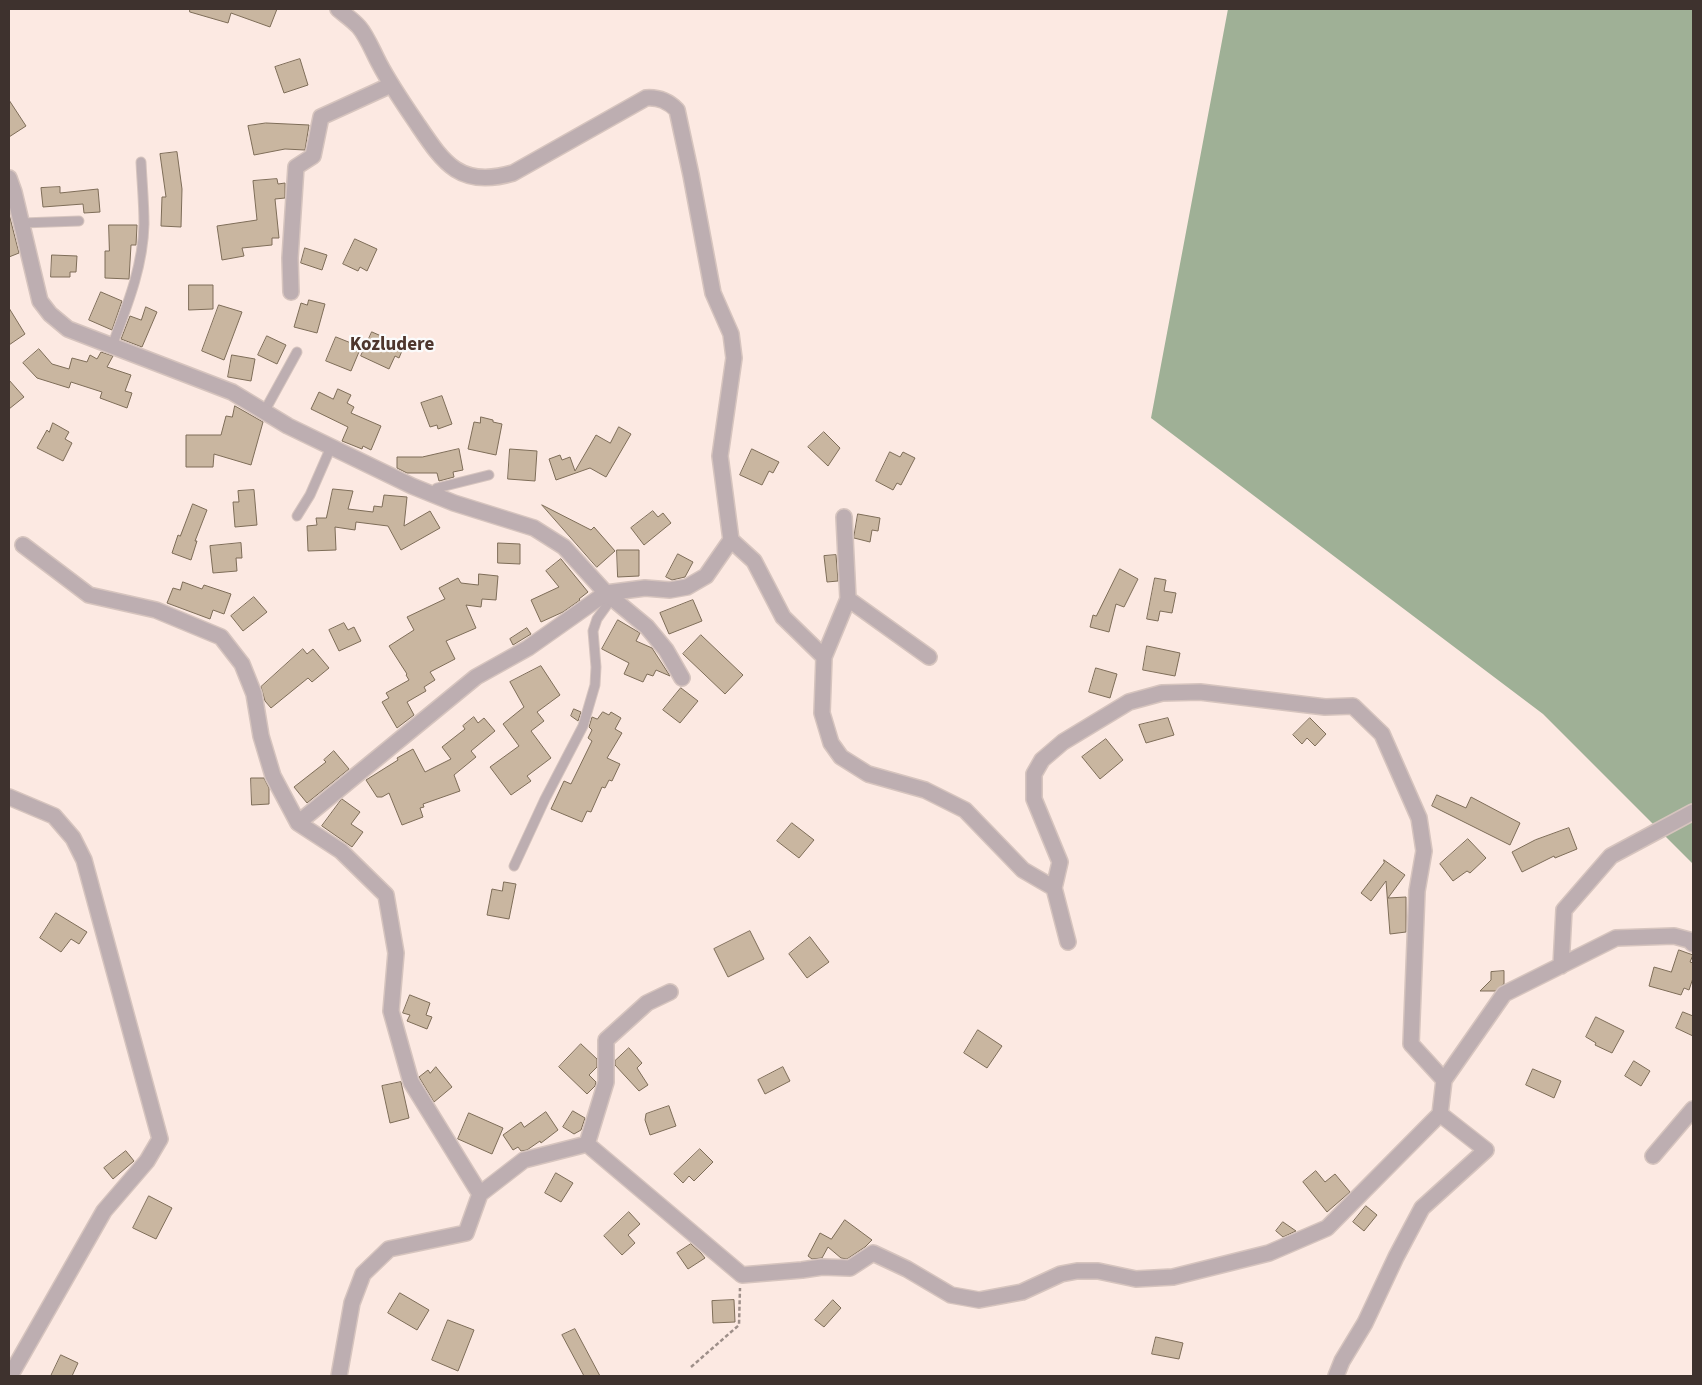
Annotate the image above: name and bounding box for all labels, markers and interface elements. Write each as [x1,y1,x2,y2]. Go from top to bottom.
district label: Kozludere [350,335,434,357]

